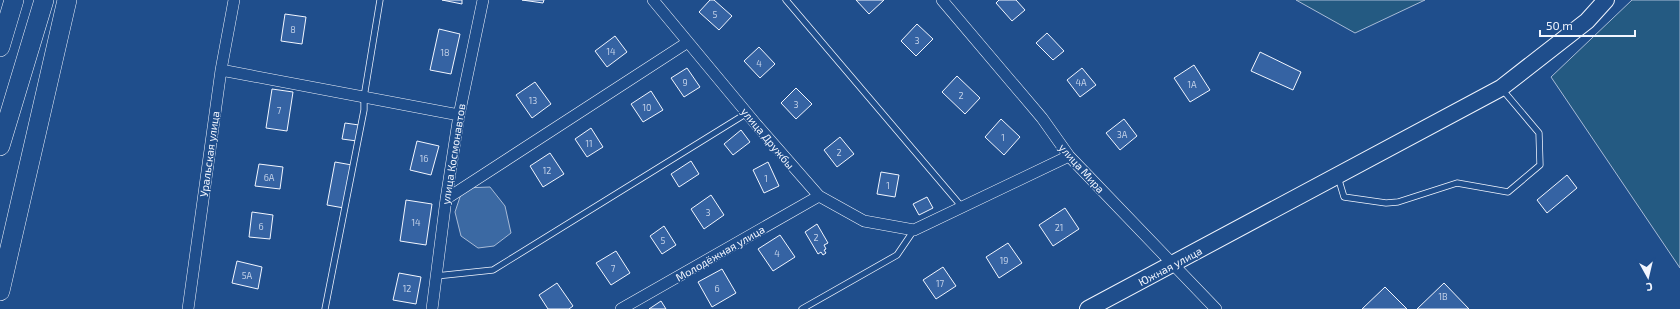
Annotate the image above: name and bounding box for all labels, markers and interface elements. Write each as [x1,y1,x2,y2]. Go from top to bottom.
house number: 5 [713,9,718,20]
scale bar [1540,12,1635,38]
text: 50 m [1546,18,1573,32]
house number: 8 [290,24,296,35]
house number: 3 [914,35,920,46]
house number: 14 [606,46,616,57]
house number: 18 [440,47,450,58]
house number: 4 [756,58,762,69]
house number: 9 [682,77,688,88]
house number: 4А [1075,77,1087,88]
house number: 1А [1187,79,1197,90]
house number: 2 [958,90,964,101]
house number: 13 [529,95,537,106]
house number: 3 [793,99,799,110]
house number: 10 [642,102,652,113]
street label: улица Космонавтов [439,103,468,206]
house number: 7 [277,105,282,116]
street label: улица Дружбы [738,105,797,172]
street label: Уральская улица [197,110,222,198]
house number: 3А [1117,129,1128,140]
house number: 1 [1001,132,1005,143]
house number: 11 [585,138,593,149]
street label: улица Мира [1056,141,1107,196]
house number: 2 [836,147,842,158]
house number: 16 [420,153,428,164]
house number: 12 [543,165,551,176]
house number: 6А [264,172,275,183]
house number: 1 [764,173,768,184]
house number: 1 [886,180,890,191]
house number: 3 [705,207,711,218]
house number: 14 [411,217,421,228]
house number: 6 [258,221,264,232]
street label: Молодёжная улица [673,222,767,285]
house number: 21 [1055,222,1063,233]
house number: 2 [813,232,819,243]
house number: 5 [661,235,666,246]
street label: Южная улица [1136,244,1205,289]
house number: 4 [774,248,780,259]
house number: 19 [1000,255,1008,266]
north arrow [1628,257,1668,297]
house number: 7 [611,263,616,274]
house number: 5А [242,270,253,281]
house number: 17 [936,278,944,289]
text: С [1645,281,1654,294]
house number: 12 [403,283,411,294]
house number: 6 [714,283,720,294]
house number: 1В [1438,291,1448,302]

